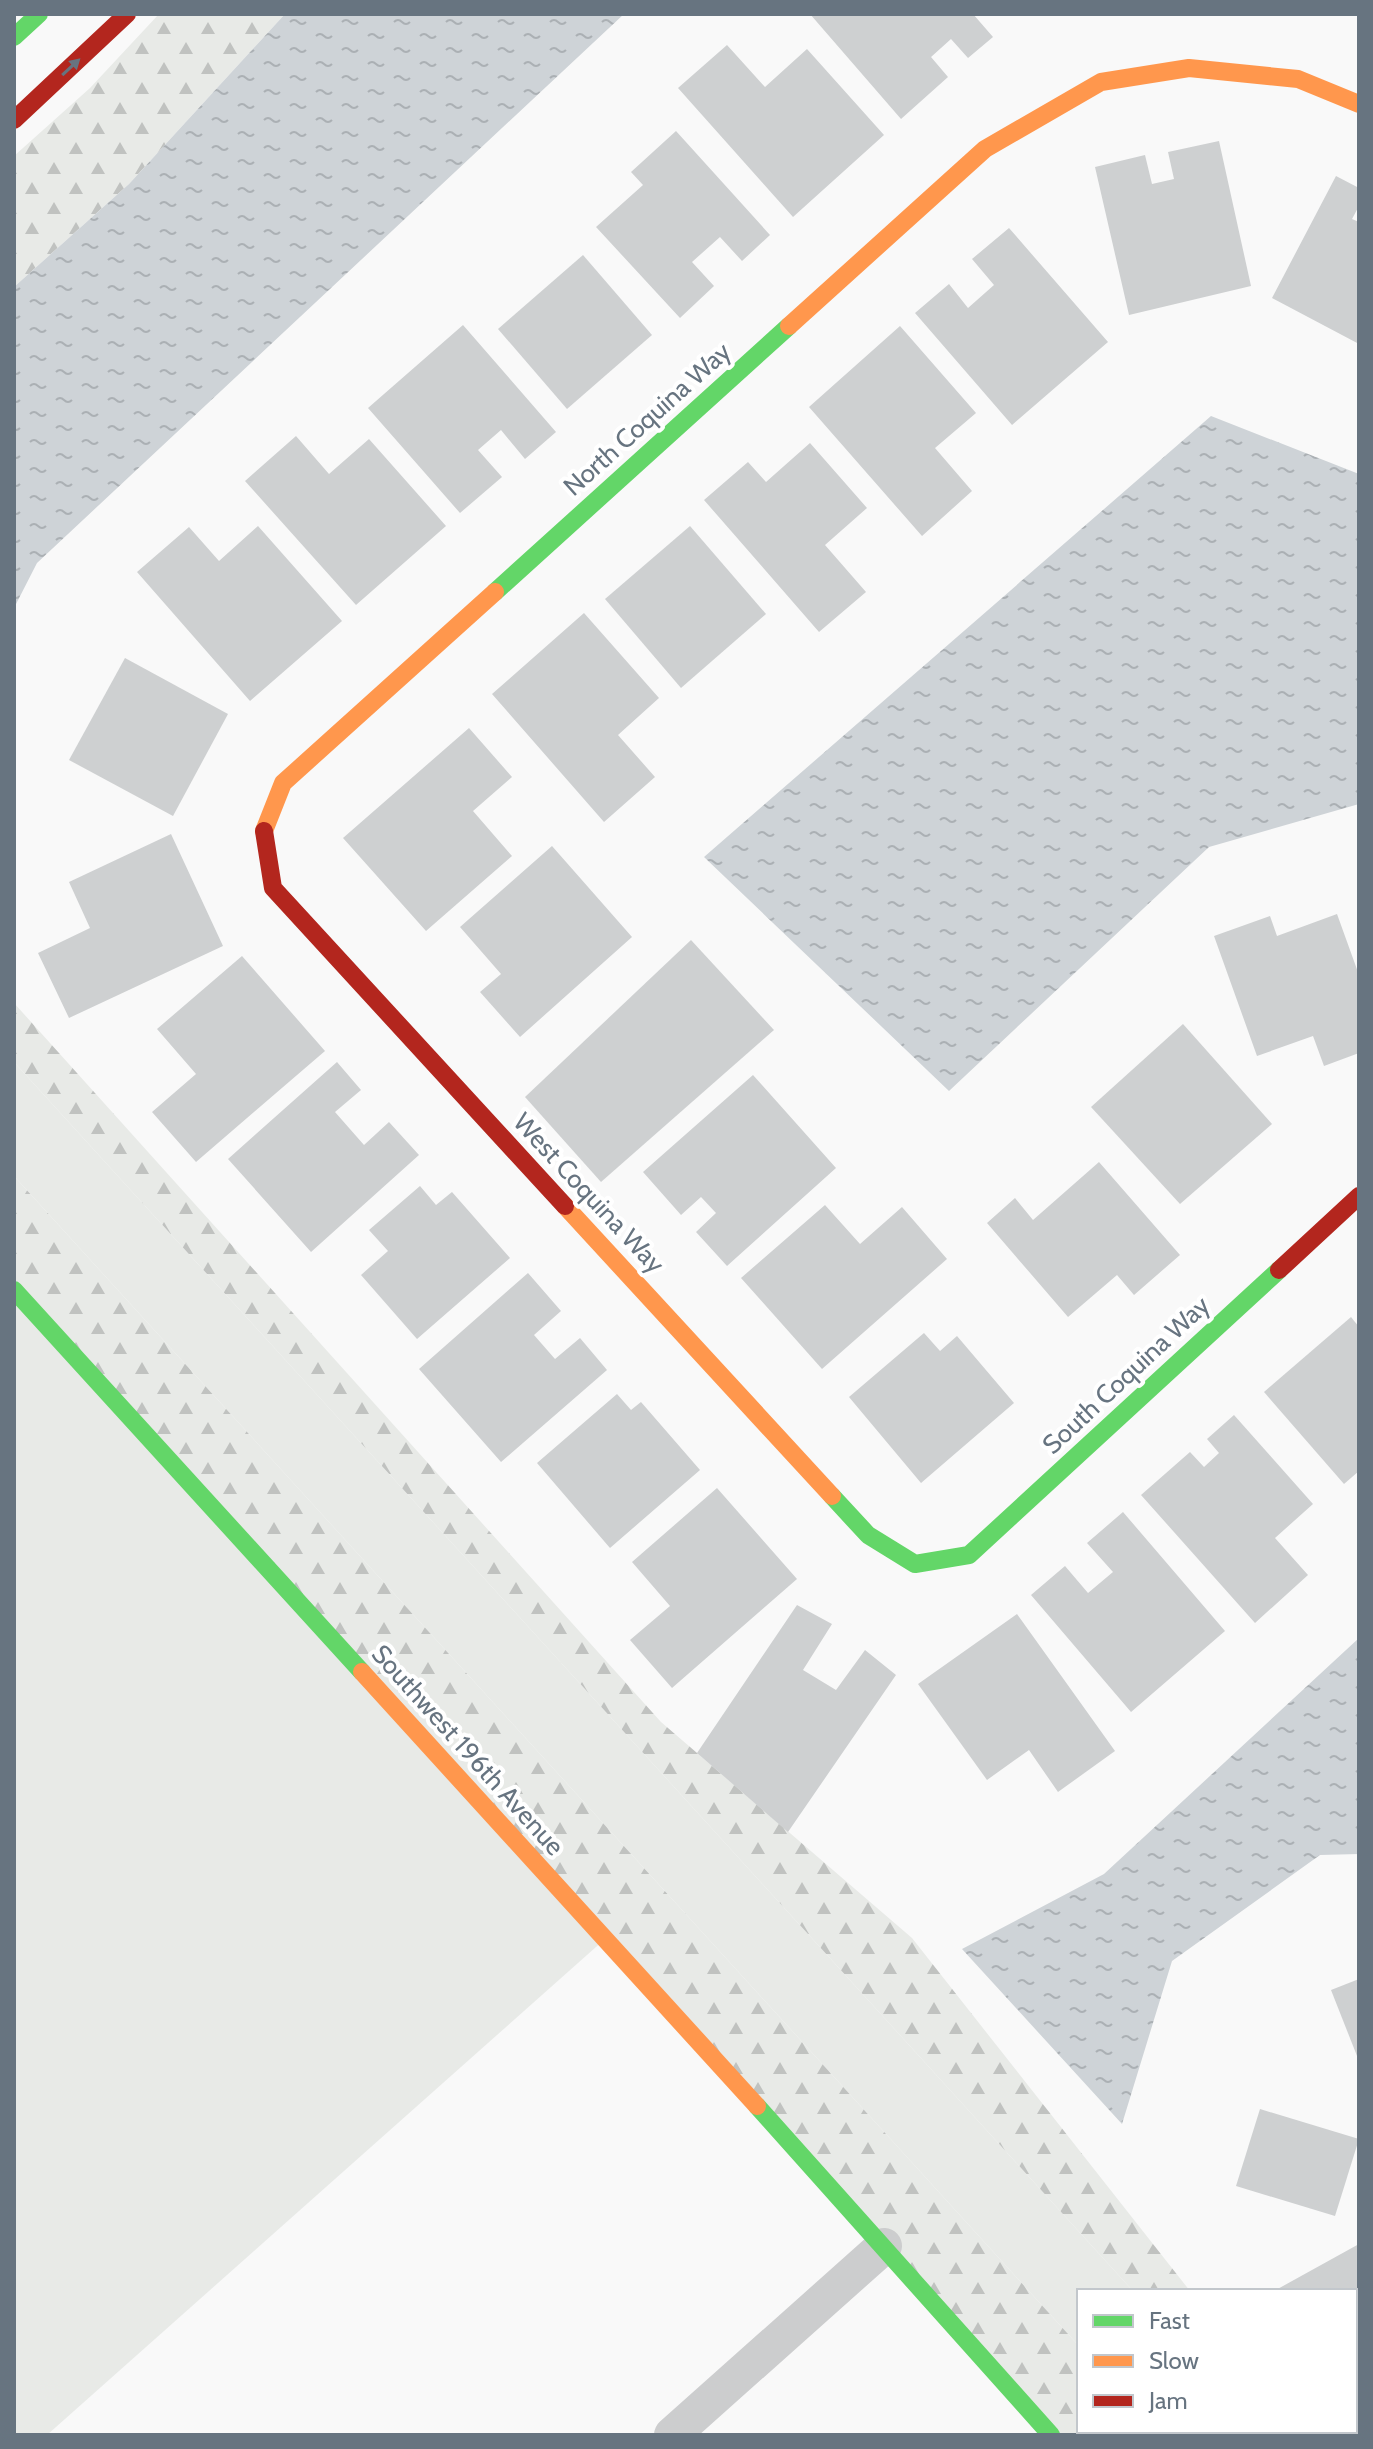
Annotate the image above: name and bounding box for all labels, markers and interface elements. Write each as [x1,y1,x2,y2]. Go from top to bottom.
one-way arrow [61,58,80,77]
street label: North Coquina Way [557,335,737,503]
street label: West Coquina Way [507,1106,671,1280]
street label: South Coquina Way [1036,1289,1216,1461]
street label: Southwest 196th Avenue [365,1638,571,1862]
legend [1077,2289,1357,2433]
text: Fast [1149,2306,1190,2335]
text: Slow [1149,2346,1199,2375]
text: Jam [1148,2386,1187,2415]

